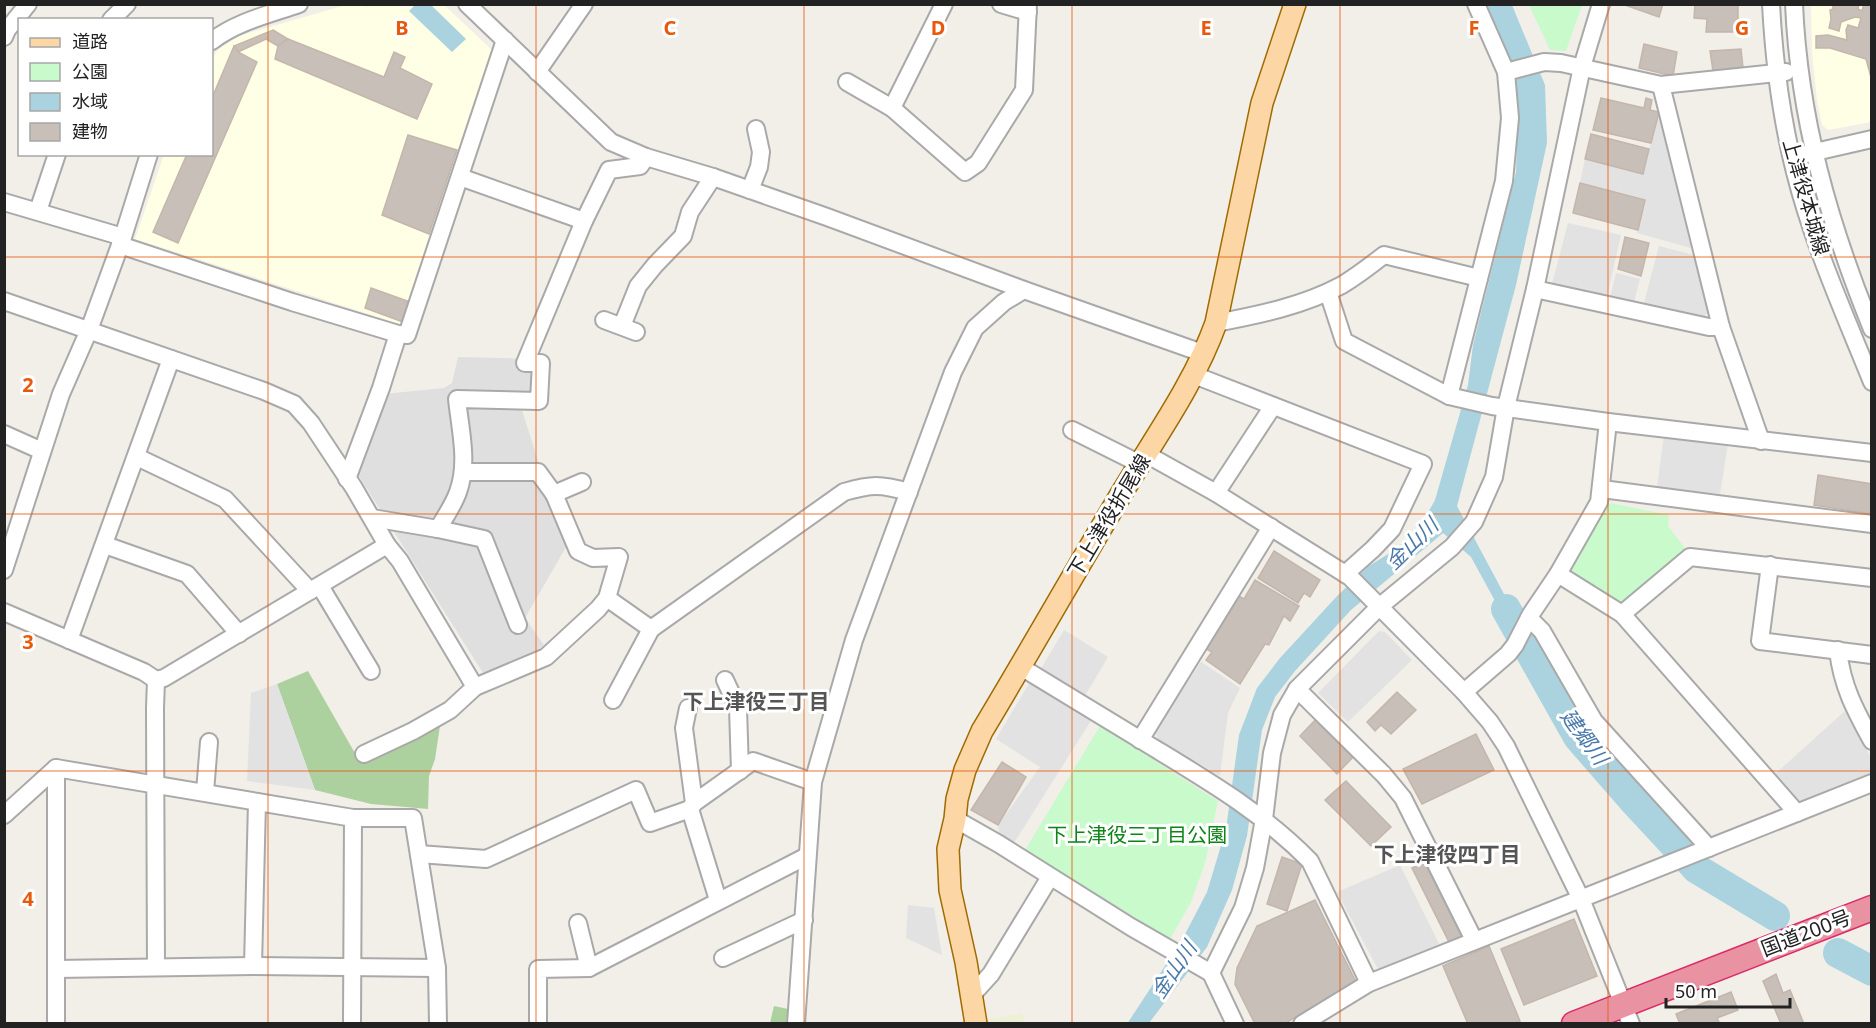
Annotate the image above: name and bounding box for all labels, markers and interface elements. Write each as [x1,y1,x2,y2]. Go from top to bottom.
text: B [395,14,409,41]
text: C [664,14,677,41]
text: D [931,14,945,41]
text: E [1200,14,1212,41]
text: F [1469,14,1479,41]
text: G [1735,14,1749,41]
legend [18,18,213,156]
text: 道路 [72,29,108,53]
text: 公園 [72,59,108,83]
text: 水域 [72,89,108,113]
text: 建物 [72,119,108,143]
street label: 上津役本城線 [1777,135,1836,258]
text: 2 [22,371,34,398]
street label: 下上津役折尾線 [1061,449,1156,583]
water label: 金山川 [1379,510,1445,575]
text: 3 [22,628,34,655]
district label: 下上津役三丁目 [683,687,830,715]
water label: 建郷川 [1555,703,1616,772]
park label: 下上津役三丁目公園 [1047,821,1227,848]
district label: 下上津役四丁目 [1374,840,1521,868]
text: 4 [22,885,34,912]
street label: 国道200号 [1757,903,1855,962]
water label: 金山川 [1144,934,1204,1003]
scale bar [1666,971,1790,1009]
text: 50 m [1675,979,1717,1003]

